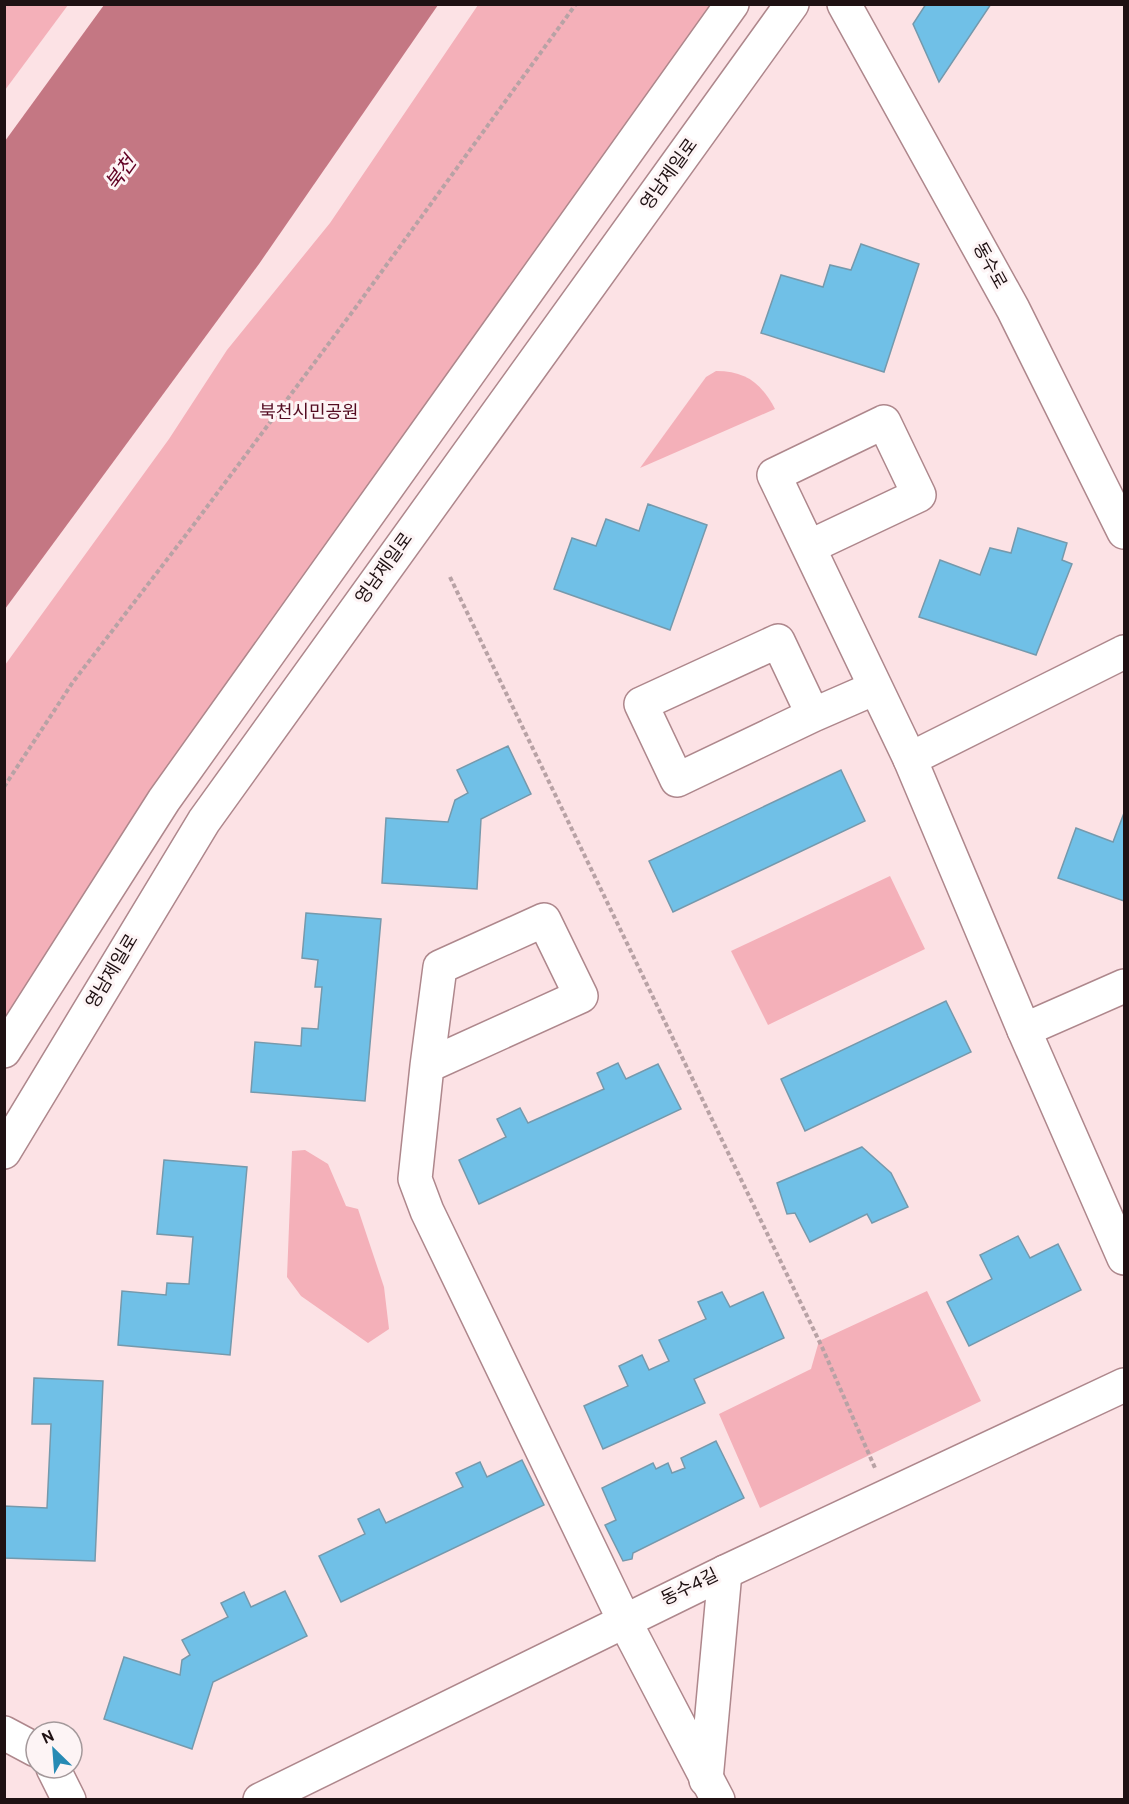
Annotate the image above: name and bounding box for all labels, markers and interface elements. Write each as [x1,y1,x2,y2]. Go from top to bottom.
street label: 영남제일로 [636,135,704,215]
water label: 북천 [101,149,145,197]
street label: 동수로 [967,239,1011,293]
park label: 북천시민공원 [259,402,359,425]
street label: 영남제일로 [351,529,419,609]
street label: 영남제일로 [82,931,144,1013]
street label: 동수4길 [658,1564,722,1612]
north arrow [24,1720,84,1780]
text: N [39,1727,58,1750]

